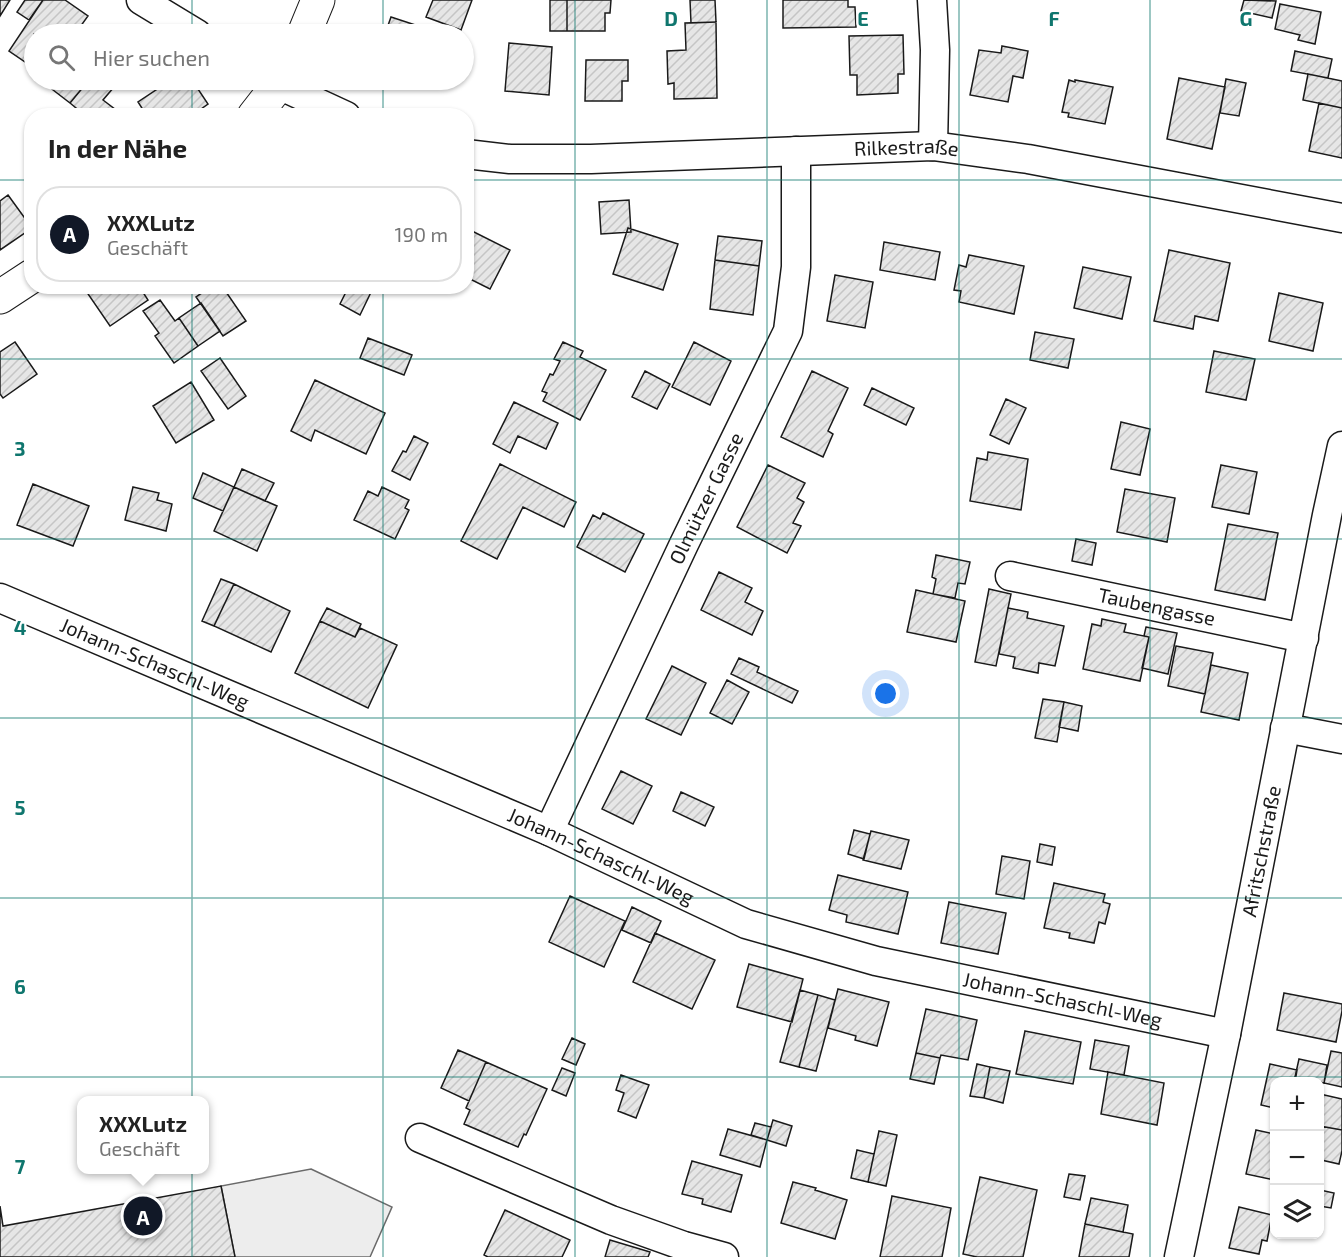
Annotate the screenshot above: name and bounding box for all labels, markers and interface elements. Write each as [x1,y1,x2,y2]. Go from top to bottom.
text: D [664,6,678,30]
text: E [857,6,869,30]
text: F [1048,6,1060,30]
text: G [1240,6,1252,30]
search box [24,24,474,90]
icon: search [45,41,78,74]
text: Hier suchen [93,44,210,70]
text: In der Nähe [48,132,187,163]
street label: Rilkestraße [854,133,960,160]
text: XXXLutz [107,209,195,235]
text: A [63,222,76,246]
text: 190 m [395,222,448,246]
text: Geschäft [107,235,188,259]
street label: Olmützer Gasse [663,428,748,568]
text: 3 [14,436,26,460]
street label: Taubengasse [1096,582,1218,630]
street label: Johann-Schaschl-Weg [57,612,253,713]
text: 4 [14,615,27,639]
your location [871,679,900,708]
street label: Afritschstraße [1236,783,1285,919]
text: 5 [14,795,26,819]
street label: Johann-Schaschl-Weg [504,802,698,909]
street label: Johann-Schaschl-Weg [961,966,1165,1031]
text: 6 [14,974,26,998]
map controls [1270,1077,1324,1239]
button: + [1270,1077,1324,1131]
popup [77,1096,209,1174]
text: XXXLutz [99,1110,187,1136]
button: − [1270,1131,1324,1185]
text: Geschäft [99,1136,180,1160]
text: 7 [15,1154,26,1178]
button: layers [1270,1185,1324,1239]
pin: A [124,1194,162,1238]

